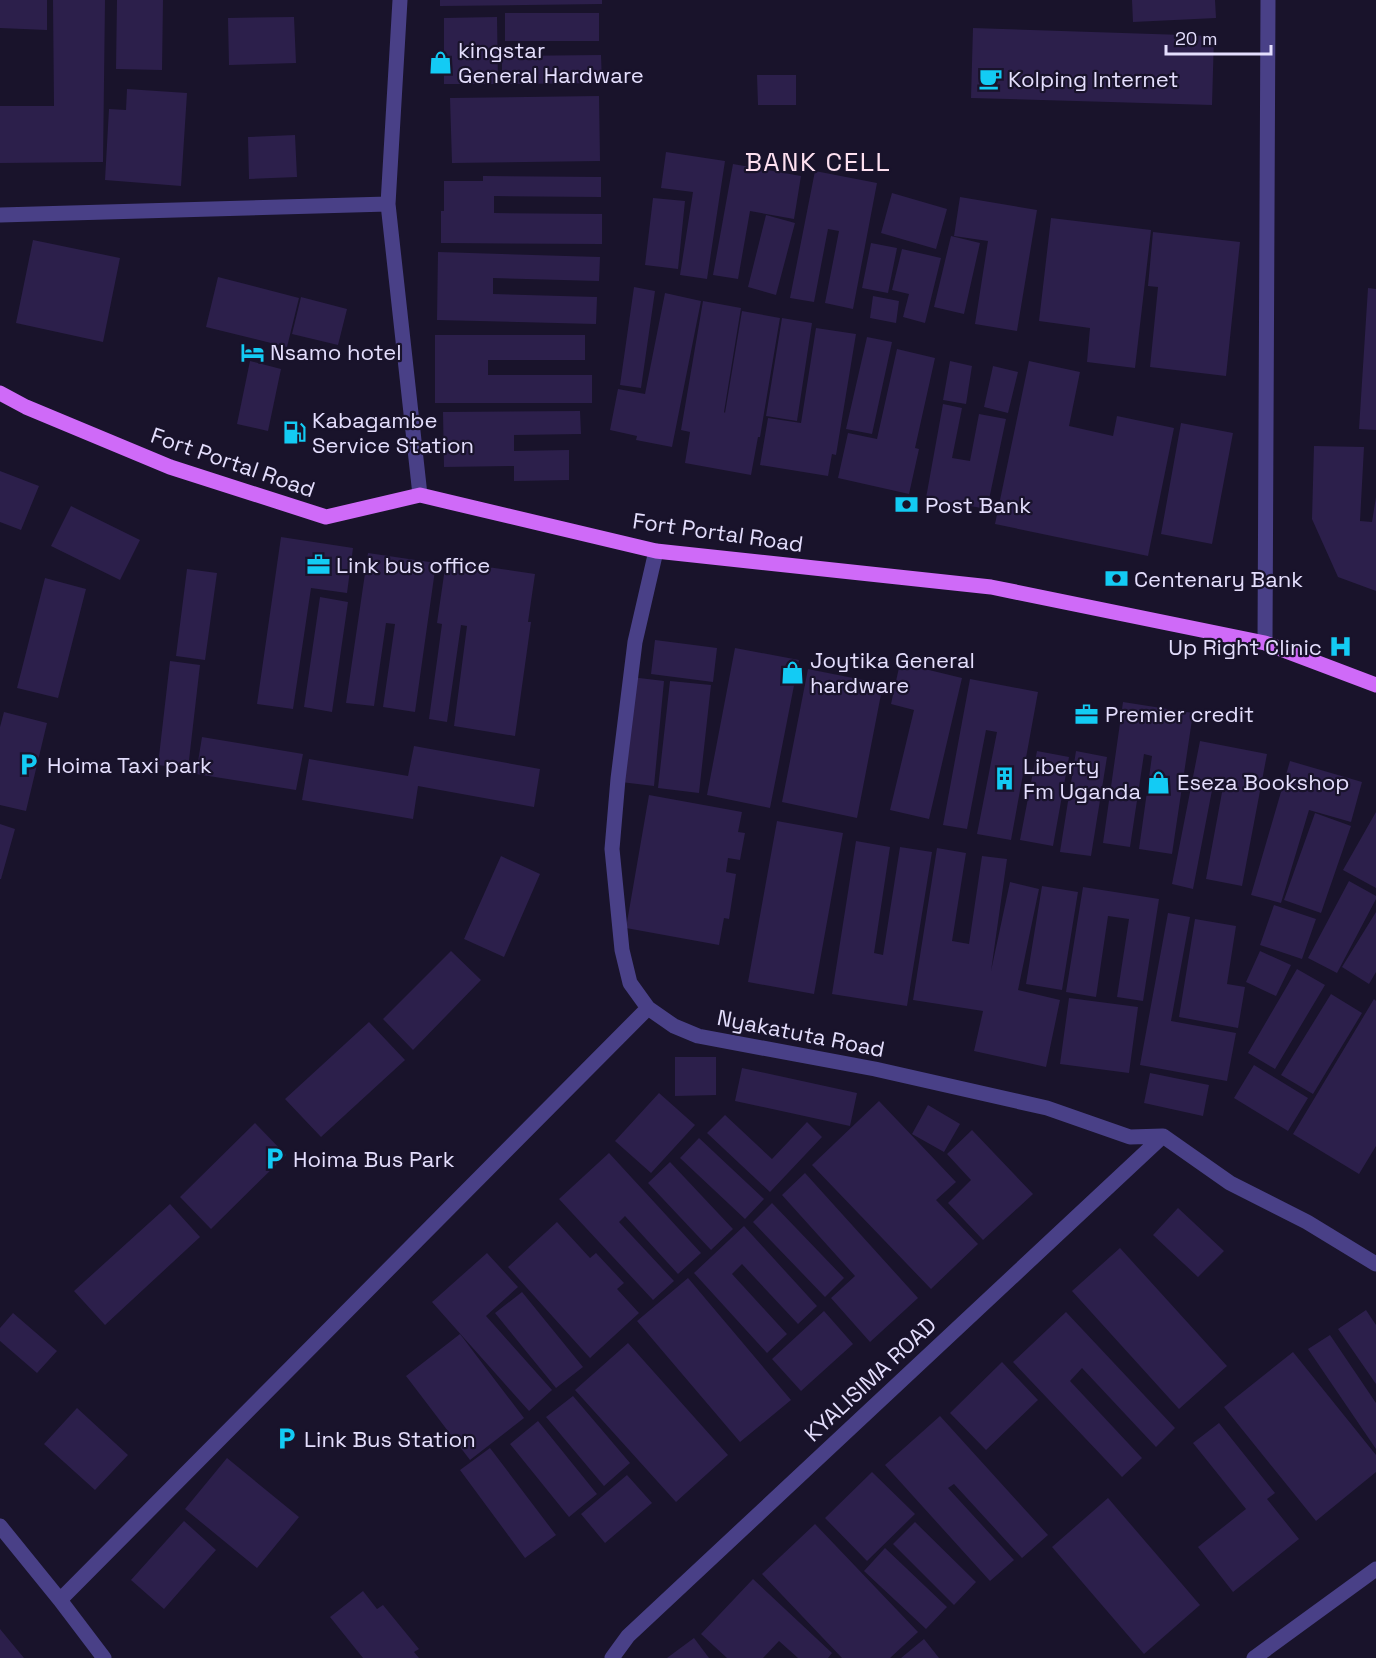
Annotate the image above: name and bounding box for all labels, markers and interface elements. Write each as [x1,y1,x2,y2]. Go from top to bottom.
scale bar [1166,18,1271,56]
text: 20 m [1175,27,1218,50]
place label: kingstar General Hardware [458,36,644,89]
shop icon: kingstar General Hardware [427,50,453,76]
place label: Kolping Internet [1008,65,1179,93]
cafe icon: Kolping Internet [977,66,1003,92]
district label: BANK CELL [745,145,891,179]
place label: Nsamo hotel [270,338,402,366]
hotel icon: Nsamo hotel [239,339,265,365]
place label: Kabagambe Service Station [312,406,474,459]
fuel station icon: Kabagambe Service Station [281,420,307,446]
street label: Fort Portal Road [147,421,319,503]
place label: Post Bank [925,491,1031,519]
bank icon: Post Bank [894,492,920,518]
street label: Fort Portal Road [631,506,805,558]
place label: Link bus office [336,551,490,579]
office icon: Link bus office [305,552,331,578]
place label: Centenary Bank [1134,565,1303,593]
bank icon: Centenary Bank [1103,566,1129,592]
place label: Up Right Clinic [1168,633,1322,661]
hospital icon: Up Right Clinic [1327,634,1353,660]
place label: Joytika General hardware [810,646,975,699]
shop icon: Joytika General hardware [779,660,805,686]
place label: Premier credit [1105,700,1254,728]
office icon: Premier credit [1074,701,1100,727]
place label: Hoima Taxi park [47,751,212,779]
parking icon: Hoima Taxi park [16,752,42,778]
place label: Liberty Fm Uganda [1023,752,1142,805]
building icon: Liberty Fm Uganda [992,766,1018,792]
place label: Eseza Bookshop [1177,768,1349,796]
shop icon: Eseza Bookshop [1146,769,1172,795]
street label: Nyakatuta Road [715,1003,887,1063]
place label: Hoima Bus Park [293,1145,455,1173]
parking icon: Hoima Bus Park [262,1146,288,1172]
street label: KYALISIMA ROAD [798,1311,942,1447]
place label: Link Bus Station [304,1425,476,1453]
parking icon: Link Bus Station [273,1426,299,1452]

